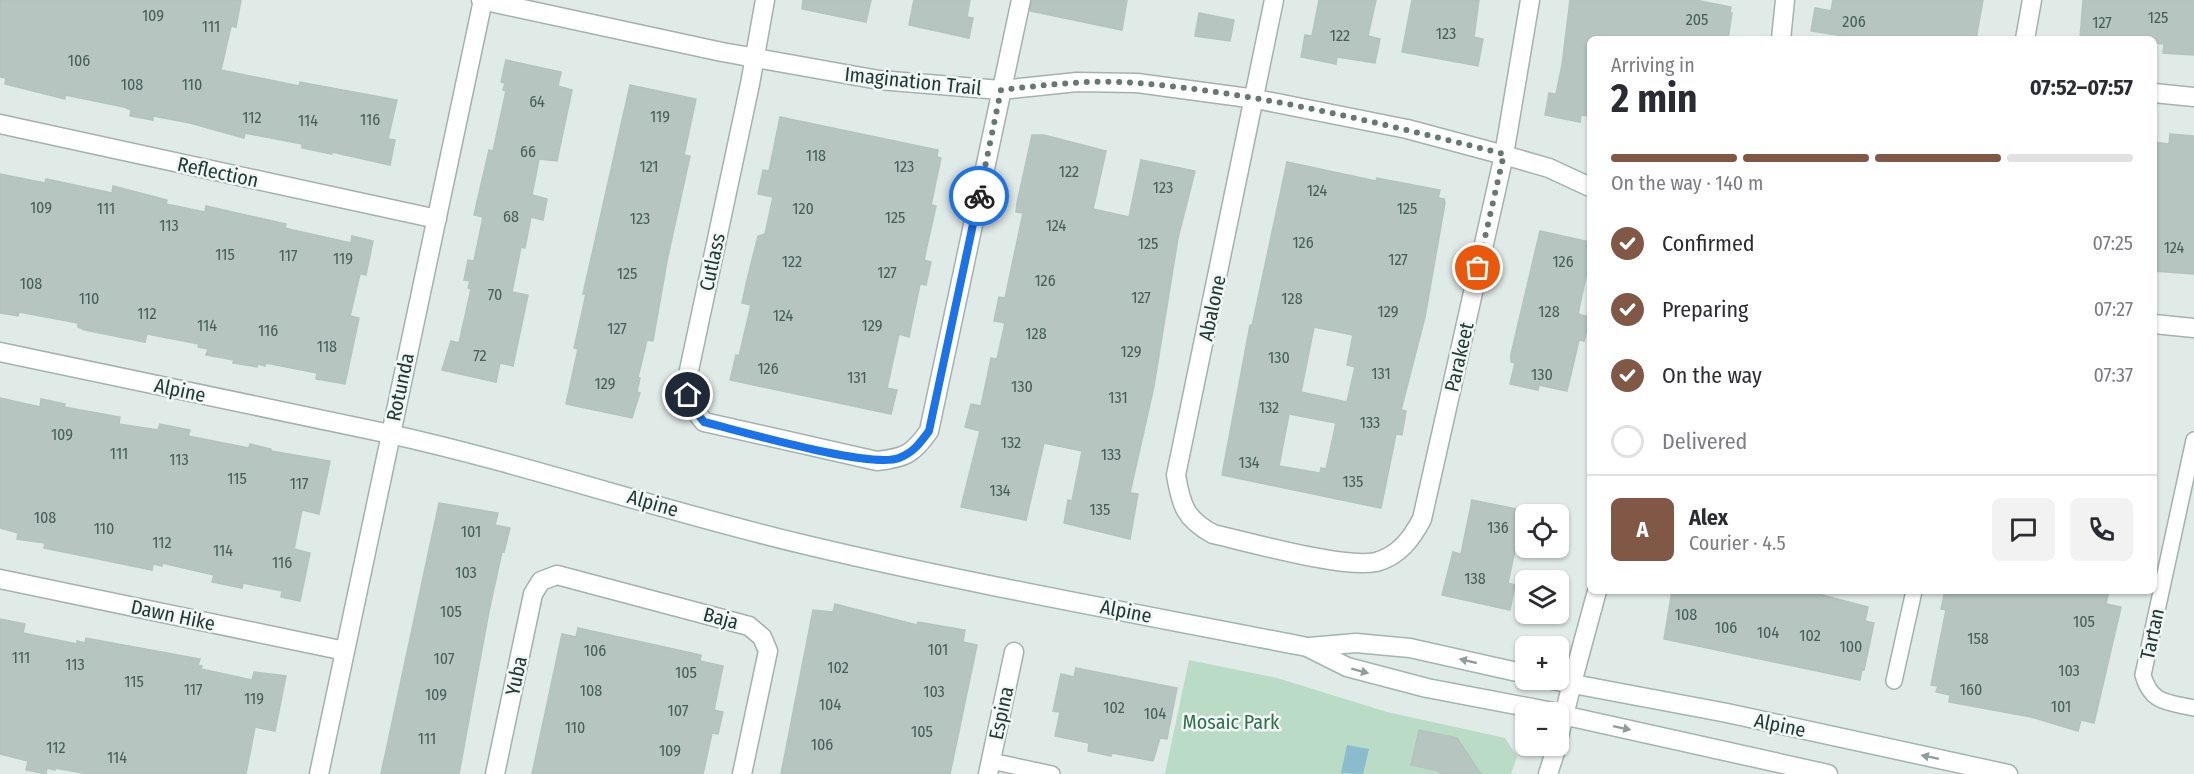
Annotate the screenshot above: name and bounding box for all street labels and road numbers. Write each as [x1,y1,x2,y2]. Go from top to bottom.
street label: Imagination Trail [843,62,983,100]
street label: Reflection [175,152,261,192]
street label: Cutlass [694,231,730,293]
street label: Abalone [1193,273,1231,343]
street label: Parakeet [1439,319,1479,394]
street label: Rotunda [381,351,419,423]
street label: Alpine [152,373,208,407]
street label: Alpine [625,484,681,522]
street label: Dawn Hike [129,594,217,636]
street label: Alpine [1098,594,1154,628]
street label: Baja [701,602,741,634]
street label: Tartan [2135,606,2169,662]
street label: Yuba [500,654,532,698]
street label: Espina [984,684,1018,742]
street label: Alpine [1752,708,1808,742]

